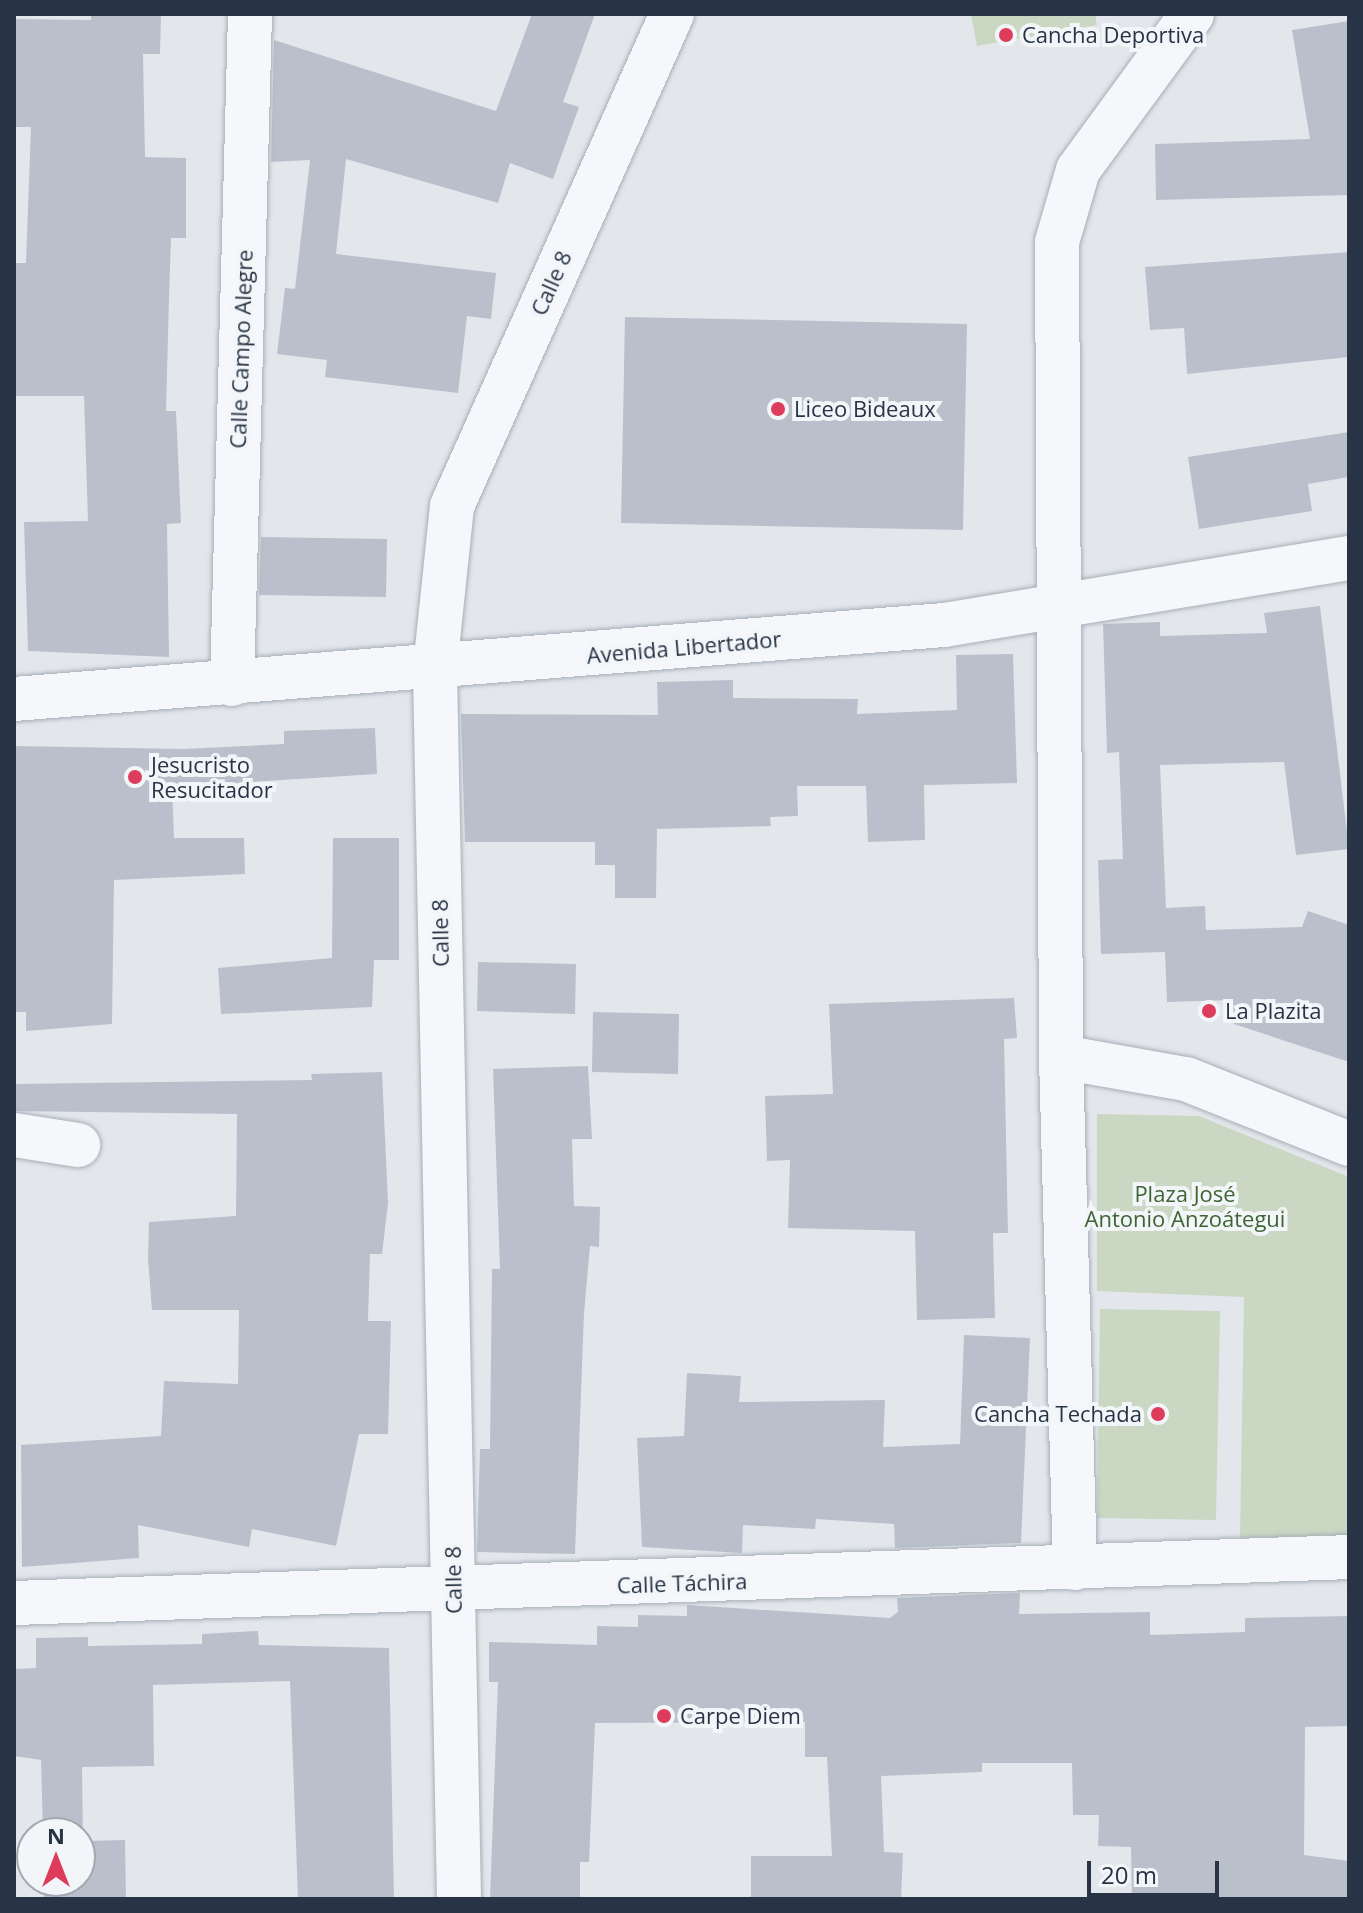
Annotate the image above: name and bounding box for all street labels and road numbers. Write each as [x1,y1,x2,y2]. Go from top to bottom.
street label: Calle 8 [525,247,577,319]
street label: Calle Campo Alegre [224,249,258,449]
street label: Avenida Libertador [586,625,782,669]
street label: Calle 8 [426,899,454,967]
street label: Calle 8 [439,1546,467,1614]
street label: Calle Táchira [616,1568,748,1598]

